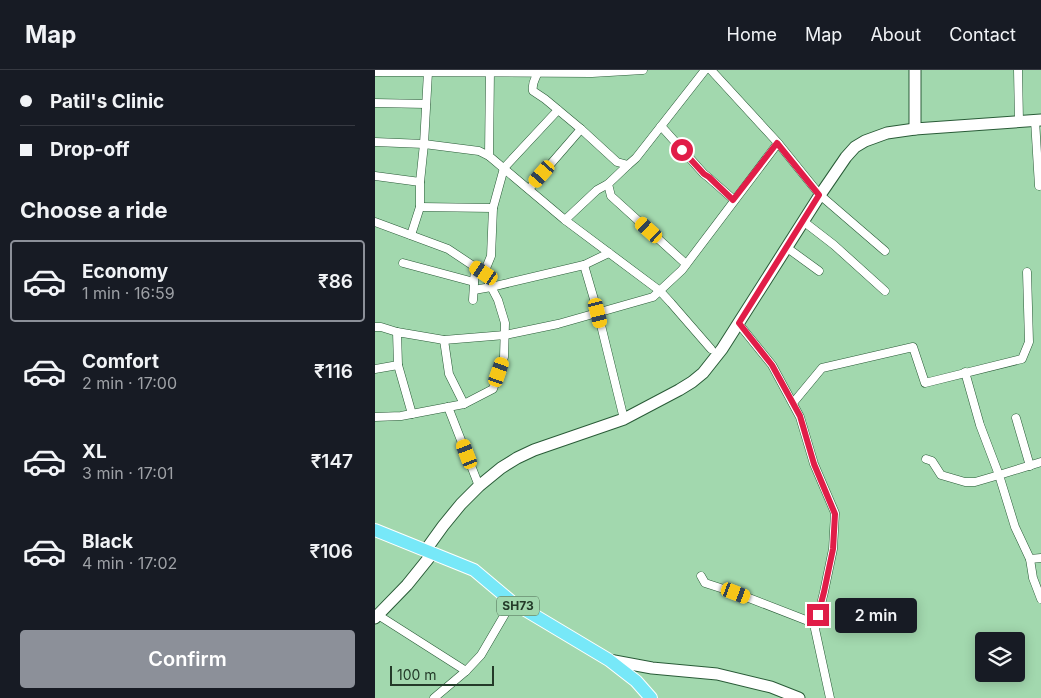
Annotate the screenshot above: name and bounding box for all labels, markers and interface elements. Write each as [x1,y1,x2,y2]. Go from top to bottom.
text: Map [25,20,76,49]
text: Home [727,24,777,45]
text: Map [805,24,842,45]
text: About [870,24,921,45]
text: Contact [949,24,1016,45]
text: Patil's Clinic [50,90,164,113]
text: Drop-off [50,138,130,161]
route start [671,139,693,161]
car [526,158,557,190]
text: Choose a ride [20,197,168,223]
car [632,214,665,246]
car [467,258,500,288]
icon: car [22,259,67,304]
text: Economy [82,260,168,283]
text: ₹86 [318,270,353,293]
text: 1 min · 16:59 [82,283,175,303]
car [587,297,608,329]
icon: car [22,349,67,394]
text: Comfort [82,350,159,373]
car [487,355,510,389]
text: ₹116 [314,360,353,383]
text: 2 min · 17:00 [82,373,177,393]
car [454,437,479,471]
icon: car [22,439,67,484]
text: XL [82,440,107,463]
text: ₹147 [311,450,353,473]
text: 3 min · 17:01 [82,463,174,483]
icon: car [22,529,67,574]
text: Black [82,530,133,553]
text: ₹106 [310,540,353,563]
text: 4 min · 17:02 [82,553,177,573]
car [719,581,752,605]
road number: SH73 [497,596,539,616]
callout: 2 min [835,598,918,632]
route end [807,604,829,626]
text: 2 min [855,605,897,625]
button: Confirm [20,630,355,688]
map controls [975,632,1025,682]
button: layers [975,632,1025,682]
scale bar [390,663,494,686]
text: 100 m [397,666,437,683]

